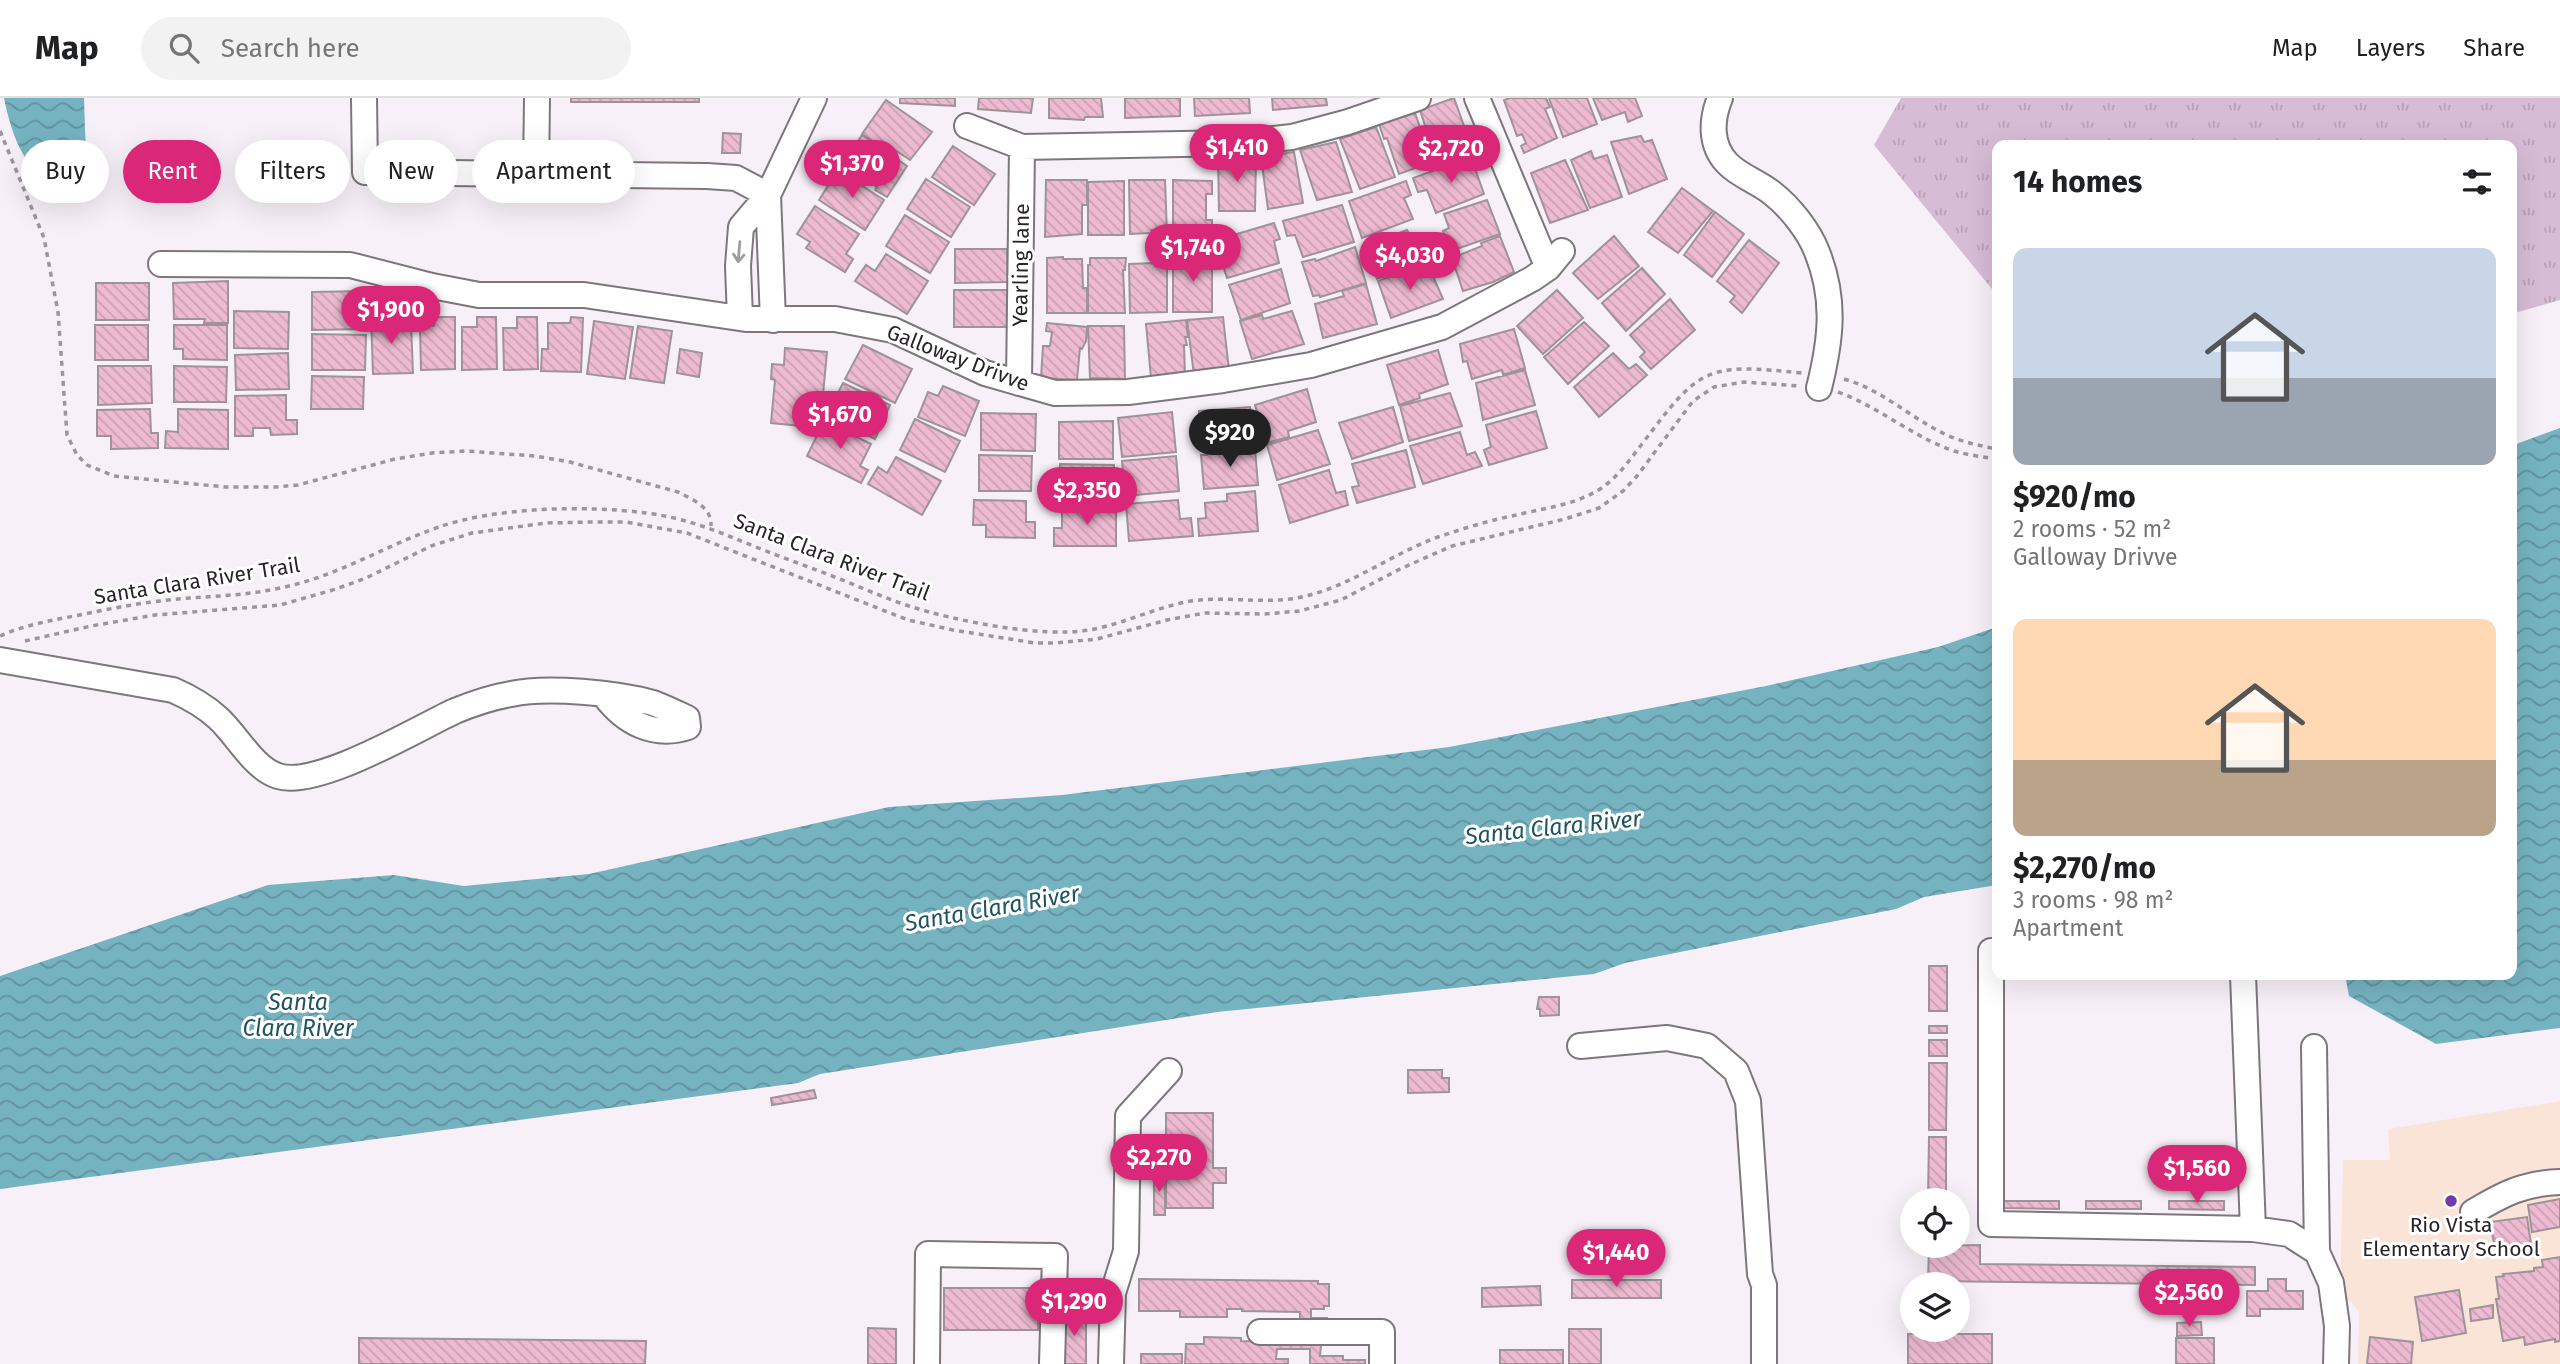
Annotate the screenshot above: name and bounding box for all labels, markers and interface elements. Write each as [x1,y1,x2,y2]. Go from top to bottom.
search box [141,17,631,80]
text: Map [35,28,99,68]
icon: search [165,29,203,67]
text: Search here [221,33,360,64]
text: Map [2272,34,2318,62]
text: Layers [2356,34,2425,62]
text: Share [2463,34,2525,62]
pin: $1,410 [1180,125,1294,184]
pin: $2,720 [1394,126,1508,185]
text: $1,410 [1206,133,1268,161]
text: $2,720 [1418,134,1484,162]
chip: Buy [21,140,109,203]
chip: Rent [123,140,221,203]
chip: Filters [235,140,350,203]
chip: New [364,140,458,203]
chip: Apartment [472,140,635,203]
pin: $1,370 [795,140,909,200]
text: $1,370 [820,149,884,177]
icon: filters [2458,163,2496,201]
text: 14 homes [2013,164,2142,200]
street label: Yearling lane [1007,203,1035,327]
pin: $1,740 [1136,225,1250,284]
pin: $4,030 [1353,232,1467,292]
text: $1,740 [1161,233,1225,261]
one-way arrow [732,240,745,263]
text: $4,030 [1375,241,1445,269]
pin: $1,900 [334,286,448,346]
icon: home [2192,294,2318,420]
text: $1,900 [357,295,425,323]
street label: Galloway Drivve [883,319,1033,397]
pin: $1,670 [783,392,897,451]
text: $1,670 [808,400,872,428]
pin: $920 [1189,410,1271,469]
text: $920 [1205,418,1255,446]
pin: $2,350 [1030,468,1144,527]
text: $2,350 [1053,476,1121,504]
text: $920/mo [2013,479,2136,515]
street label: Santa Clara River Trail [730,508,934,606]
text: 2 rooms · 52 m² [2013,515,2171,543]
text: Galloway Drivve [2013,543,2178,571]
street label: Santa Clara River Trail [92,552,302,610]
icon: home [2192,665,2318,791]
water label: Santa Clara River [1463,804,1644,850]
text: $2,270/mo [2013,850,2156,886]
water label: Santa Clara River [902,879,1083,937]
text: 3 rooms · 98 m² [2013,886,2173,914]
text: Apartment [2013,914,2123,942]
water label: Santa Clara River [242,988,355,1042]
pin: $2,270 [1102,1134,1216,1194]
text: $2,270 [1126,1143,1192,1171]
pin: $1,560 [2140,1146,2254,1205]
text: $1,560 [2164,1154,2230,1182]
map controls [1900,1188,1970,1342]
button: locate [1900,1188,1970,1258]
marker: Rio Vista Elementary School [2443,1193,2459,1209]
place label: Rio Vista Elementary School [2362,1212,2540,1262]
pin: $1,440 [1559,1230,1673,1289]
text: $1,440 [1583,1238,1649,1266]
pin: $2,560 [2132,1270,2246,1329]
button: layers [1900,1272,1970,1342]
pin: $1,290 [1017,1278,1131,1338]
text: $2,560 [2155,1278,2223,1306]
text: $1,290 [1041,1287,1107,1315]

